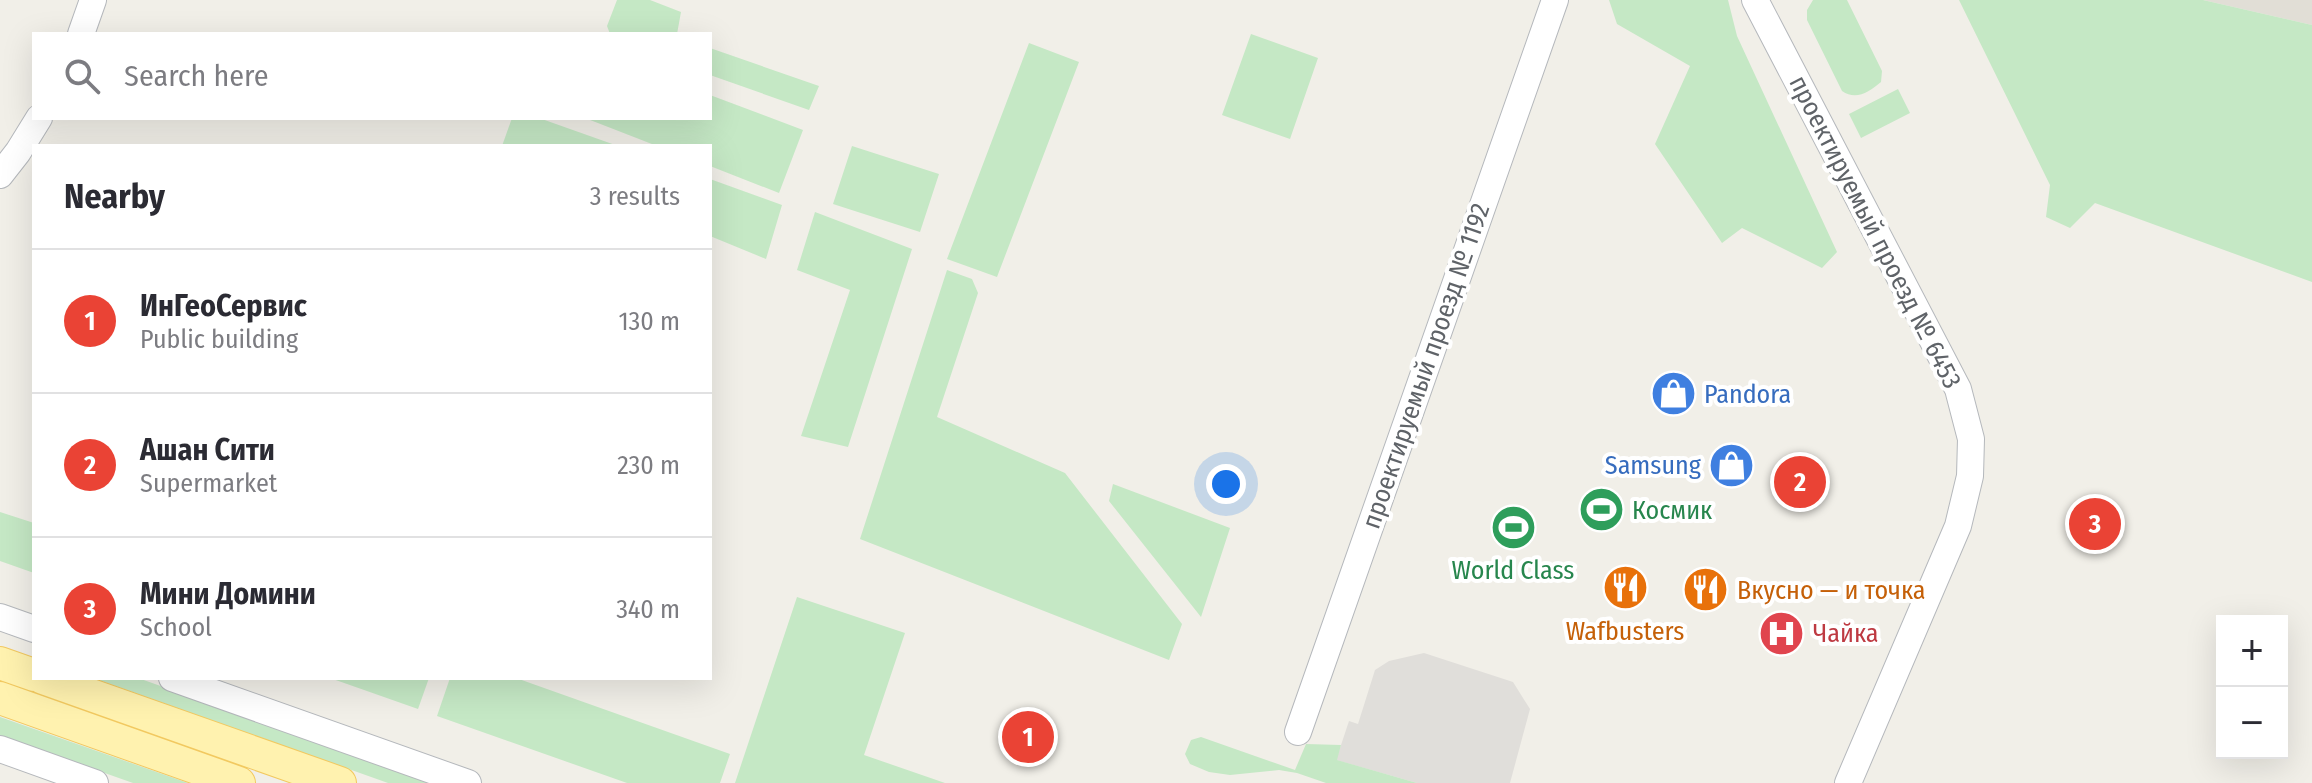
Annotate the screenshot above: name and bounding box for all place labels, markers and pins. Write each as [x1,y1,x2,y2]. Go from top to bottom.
shop icon: Pandora [1649,370,1697,418]
place label: Pandora [1704,379,1791,410]
shop icon: Samsung [1708,441,1756,489]
place label: Samsung [1605,450,1702,481]
pin: 2 [1774,452,1826,512]
sports icon: Космик [1577,486,1625,534]
pin: 3 [2069,494,2121,554]
place label: Космик [1632,495,1712,526]
sports icon: World Class [1489,503,1537,551]
place label: World Class [1452,555,1574,586]
restaurant icon: Wafbusters [1601,564,1649,612]
restaurant icon: Вкусно — и точка [1682,566,1730,614]
place label: Вкусно — и точка [1737,575,1925,606]
hospital icon: Чайка [1758,609,1806,657]
place label: Wafbusters [1566,616,1684,647]
place label: Чайка [1813,618,1879,649]
pin: 1 [1002,707,1054,767]

